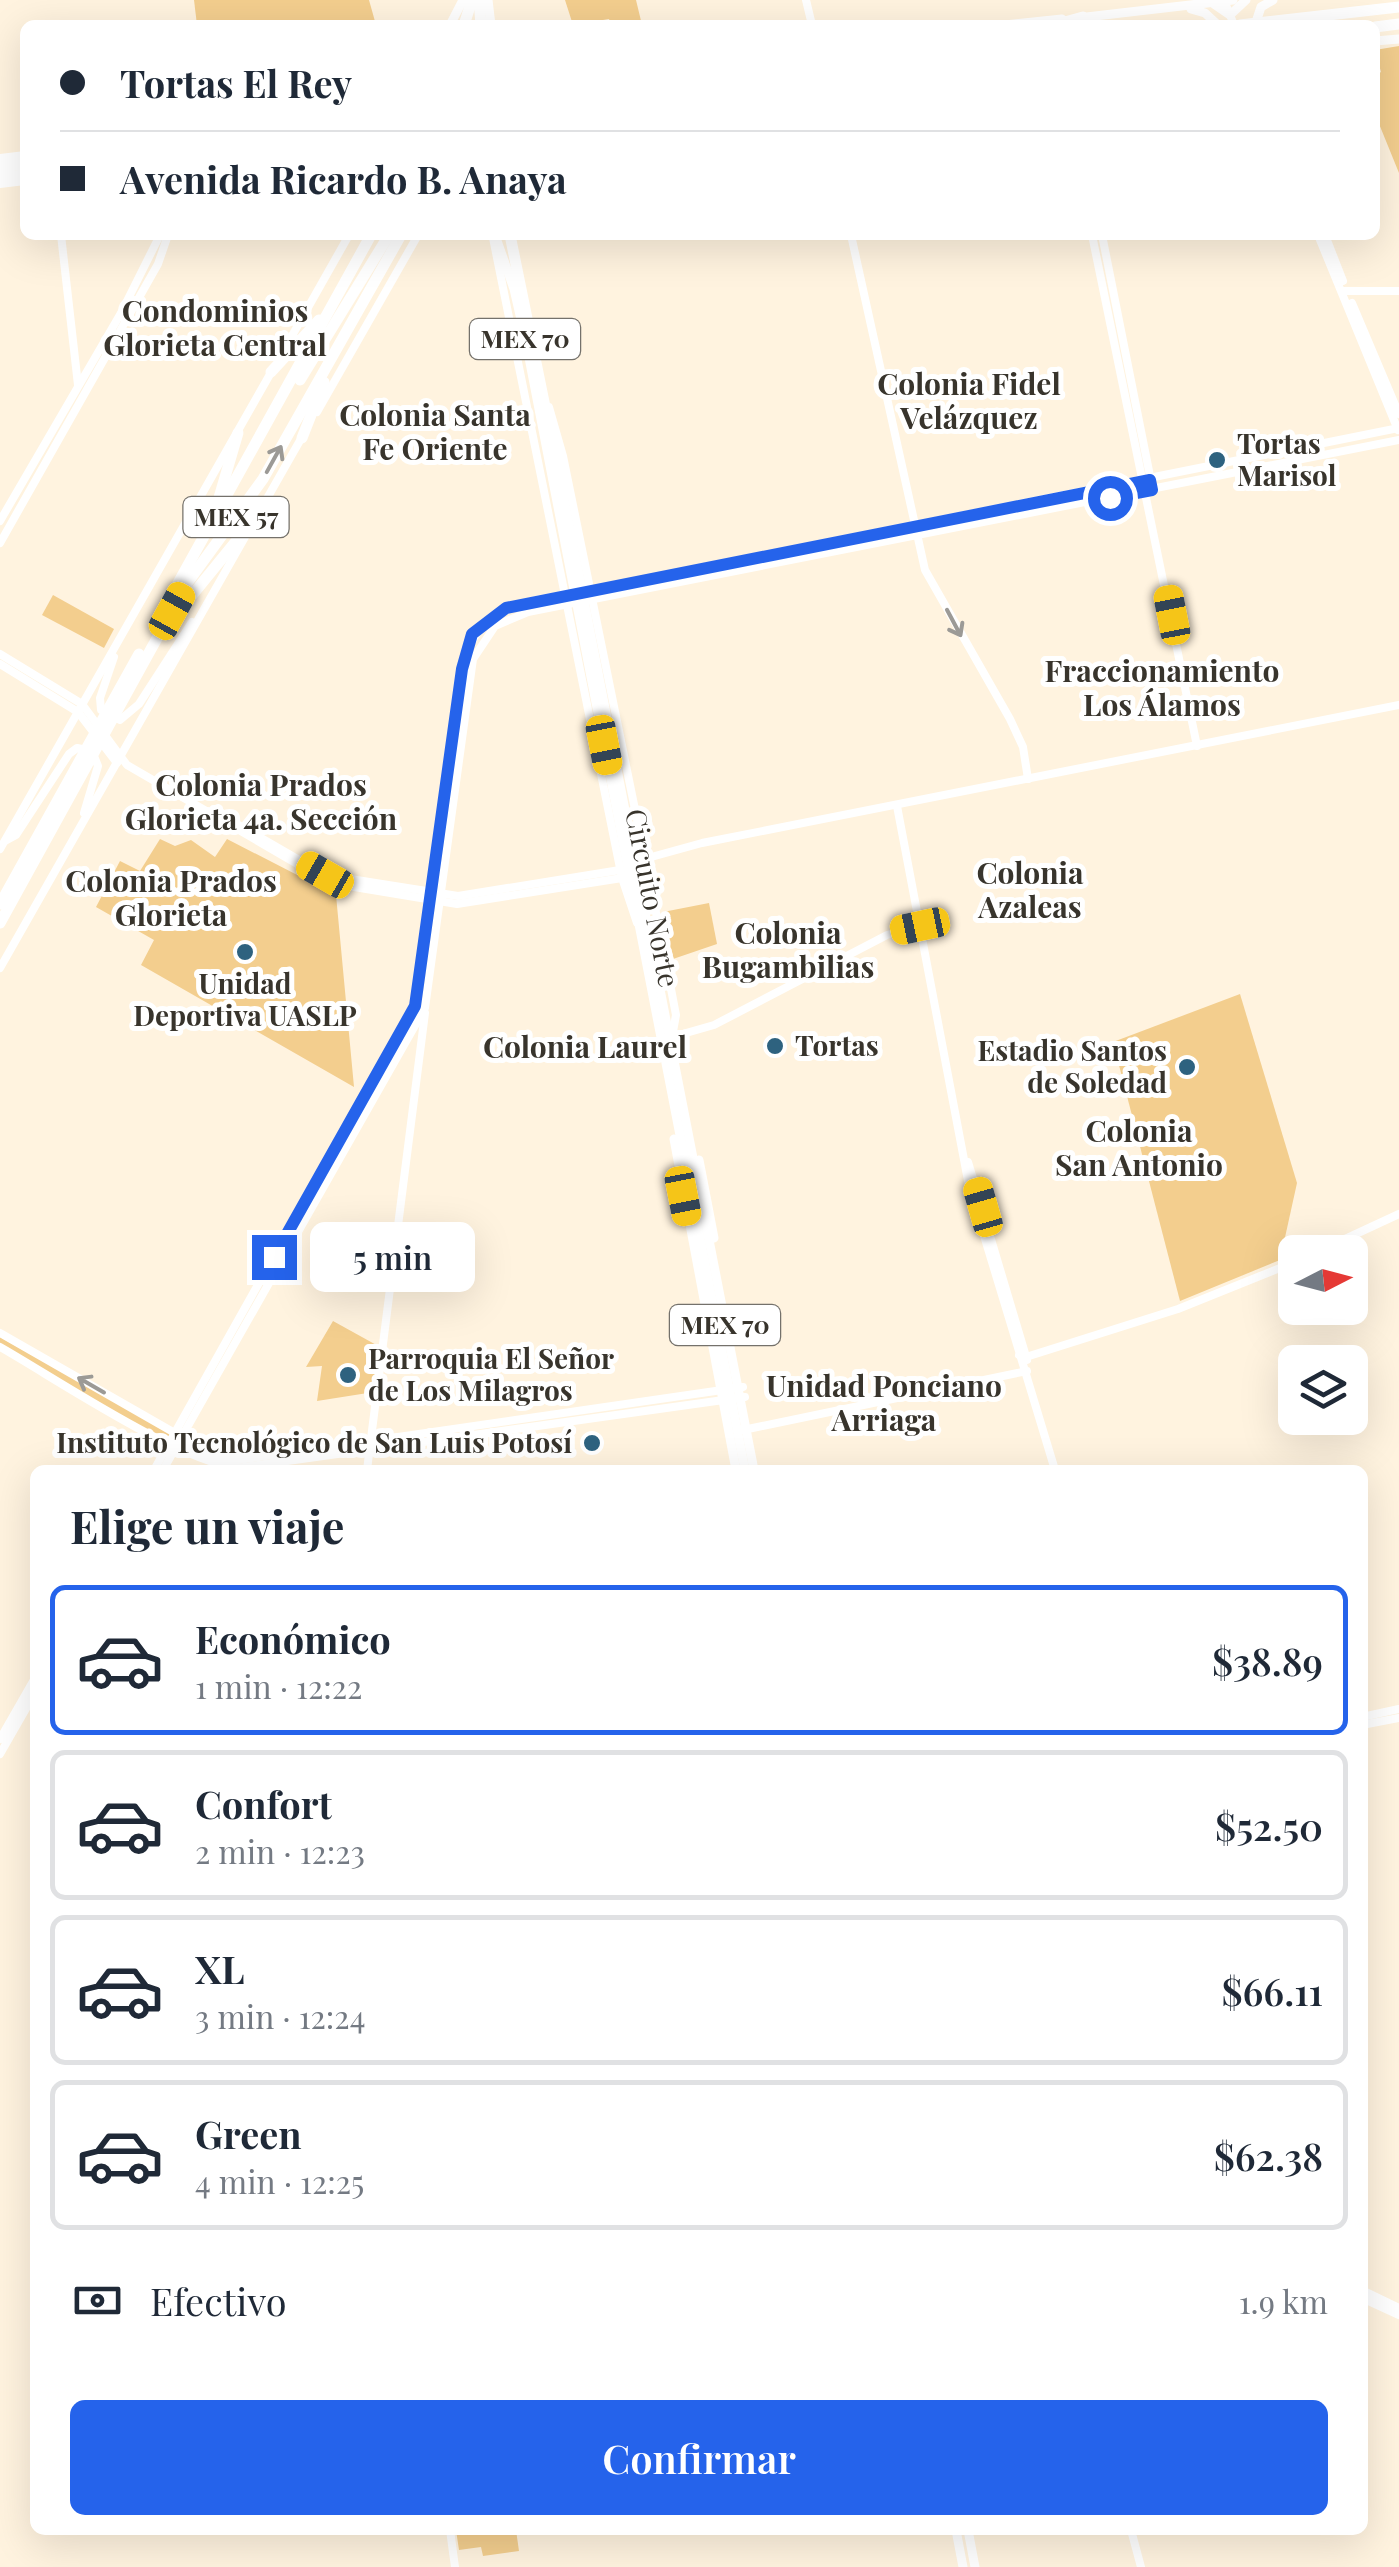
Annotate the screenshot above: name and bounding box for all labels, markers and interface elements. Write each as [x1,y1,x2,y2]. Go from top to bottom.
text: Tortas El Rey [120,57,352,108]
text: Avenida Ricardo B. Anaya [120,153,567,204]
district label: Condominios Glorieta Central [103,290,327,364]
road number: MEX 70 [470,319,580,359]
district label: Colonia Fidel Velázquez [877,363,1061,437]
district label: Colonia Santa Fe Oriente [339,394,531,468]
place label: Tortas Marisol [1237,424,1337,493]
one-way arrow [265,444,285,474]
marker: Tortas Marisol [1206,449,1228,471]
route start [1088,476,1133,521]
road number: MEX 57 [184,497,288,537]
car [144,577,200,645]
car [1152,583,1192,647]
one-way arrow [945,608,965,638]
district label: Fraccionamiento Los Álamos [1045,650,1279,724]
car [584,713,624,777]
district label: Colonia Prados Glorieta 4a. Sección [125,764,398,838]
street label: Circuito Norte [618,805,689,990]
car [292,847,358,903]
district label: Colonia Azaleas [976,852,1084,926]
district label: Colonia Prados Glorieta [65,860,277,934]
car [888,905,952,947]
district label: Colonia Bugambilias [702,912,874,986]
marker: Unidad Deportiva UASLP [234,941,256,963]
place label: Unidad Deportiva UASLP [133,964,357,1033]
district label: Colonia Laurel [483,1026,687,1066]
place label: Tortas [795,1026,879,1063]
place label: Estadio Santos de Soledad [977,1031,1167,1100]
marker: Tortas [764,1035,786,1057]
marker: Estadio Santos de Soledad [1176,1056,1198,1078]
district label: Colonia San Antonio [1055,1110,1223,1184]
car [663,1164,703,1228]
car [960,1174,1006,1240]
callout: 5 min [309,1222,474,1292]
route end [252,1235,297,1280]
text: 5 min [353,1235,432,1278]
north arrow [1278,1235,1368,1325]
map controls [1278,1235,1368,1435]
road number: MEX 70 [670,1305,780,1345]
place label: Parroquia El Señor de Los Milagros [368,1339,614,1408]
button: layers [1278,1345,1368,1435]
marker: Parroquia El Señor de Los Milagros [337,1364,359,1386]
district label: Unidad Ponciano Arriaga [766,1365,1002,1439]
one-way arrow [77,1375,105,1395]
place label: Instituto Tecnológico de San Luis Potosí [56,1423,572,1460]
marker: Instituto Tecnológico de San Luis Potosí [581,1432,603,1454]
text: Elige un viaje [70,1495,345,1555]
text: Económico [195,1613,391,1664]
icon: car [75,1615,165,1705]
text: $38.89 [1212,1635,1323,1686]
text: 1 min · 12:22 [195,1664,362,1707]
text: Confort [195,1778,332,1829]
icon: car [75,1780,165,1870]
text: $52.50 [1215,1800,1323,1851]
text: 2 min · 12:23 [195,1829,365,1872]
text: XL [195,1943,244,1994]
icon: car [75,1945,165,2035]
text: $66.11 [1221,1965,1323,2016]
text: 3 min · 12:24 [195,1994,366,2037]
text: Green [195,2108,302,2159]
icon: car [75,2110,165,2200]
text: $62.38 [1214,2130,1323,2181]
text: 4 min · 12:25 [195,2159,364,2202]
icon: cash [70,2273,125,2328]
text: Efectivo [150,2275,286,2326]
text: 1.9 km [1239,2279,1328,2322]
button: Confirmar [70,2400,1328,2515]

